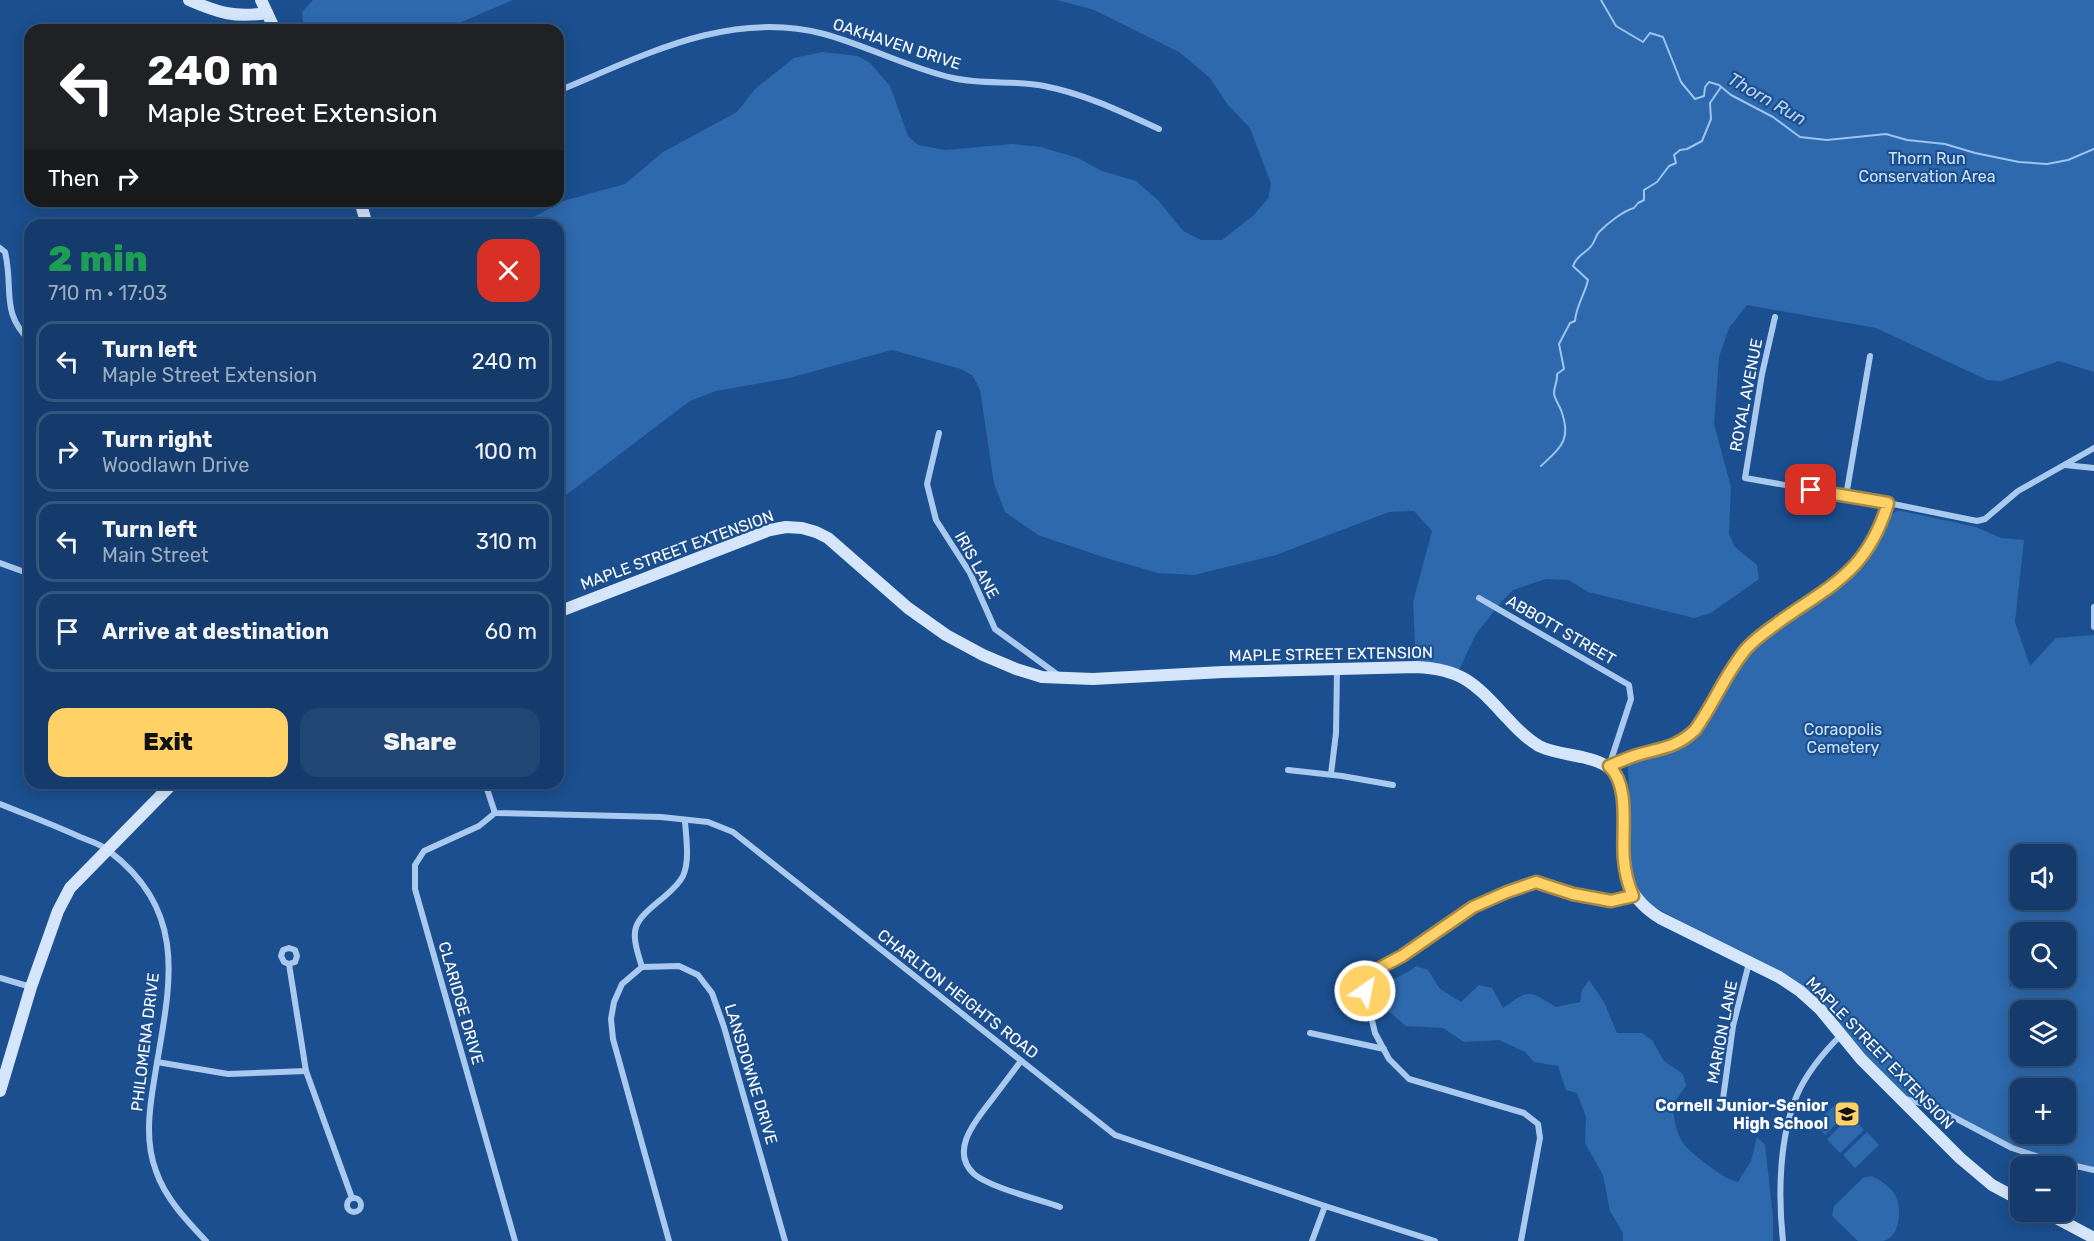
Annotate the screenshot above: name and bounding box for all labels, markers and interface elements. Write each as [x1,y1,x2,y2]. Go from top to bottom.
street label: OAKHAVEN DRIVE [831,14,963,74]
text: 240 m [147,46,279,96]
icon: left [48,48,126,126]
water label: Thorn Run [1724,68,1810,130]
text: Maple Street Extension [147,97,438,129]
park label: Thorn Run Conservation Area [1859,149,1995,186]
icon: right [111,162,144,195]
text: Then [48,165,99,192]
text: 2 min [48,237,148,280]
button: close [477,239,540,302]
text: 710 m · 17:03 [48,281,167,305]
text: Turn left [102,336,197,363]
street label: ROYAL AVENUE [1726,337,1766,453]
icon: left [51,345,84,378]
text: 240 m [472,348,537,375]
text: Maple Street Extension [102,363,317,387]
text: Turn right [102,426,212,453]
icon: right [51,435,84,468]
text: 100 m [475,438,537,465]
text: Woodlawn Drive [102,453,250,477]
pin [1785,464,1836,515]
icon: arrive [1794,473,1827,506]
street label: MAPLE STREET EXTENSION [578,506,776,594]
text: Turn left [102,516,197,543]
icon: left [51,525,84,558]
text: 310 m [476,528,537,555]
street label: IRIS LANE [951,528,1003,602]
text: Main Street [102,543,209,567]
street label: ABBOTT STREET [1503,591,1619,669]
icon: arrive [51,615,84,648]
text: Arrive at destination [102,618,329,645]
text: 60 m [485,618,537,645]
street label: MAPLE STREET EXTENSION [1229,643,1433,665]
button: Exit [48,708,288,777]
button: Share [300,708,540,777]
park label: Coraopolis Cemetery [1804,720,1882,757]
map controls [2010,844,2076,1222]
button: sound [2010,844,2076,910]
button: search [2010,922,2076,988]
street label: CHARLTON HEIGHTS ROAD [874,925,1042,1063]
street label: CLARIDGE DRIVE [434,939,488,1067]
position arrow [1333,959,1397,1023]
street label: PHILOMENA DRIVE [127,972,163,1112]
street label: MAPLE STREET EXTENSION [1802,973,1958,1133]
street label: MARION LANE [1703,979,1741,1085]
button: layers [2010,1000,2076,1066]
street label: LANSDOWNE DRIVE [721,1001,781,1147]
button: + [2010,1078,2076,1144]
place label: Cornell Junior-Senior High School [1655,1096,1829,1133]
school or university icon: Cornell Junior-Senior High School [1832,1099,1862,1129]
button: − [2010,1156,2076,1222]

